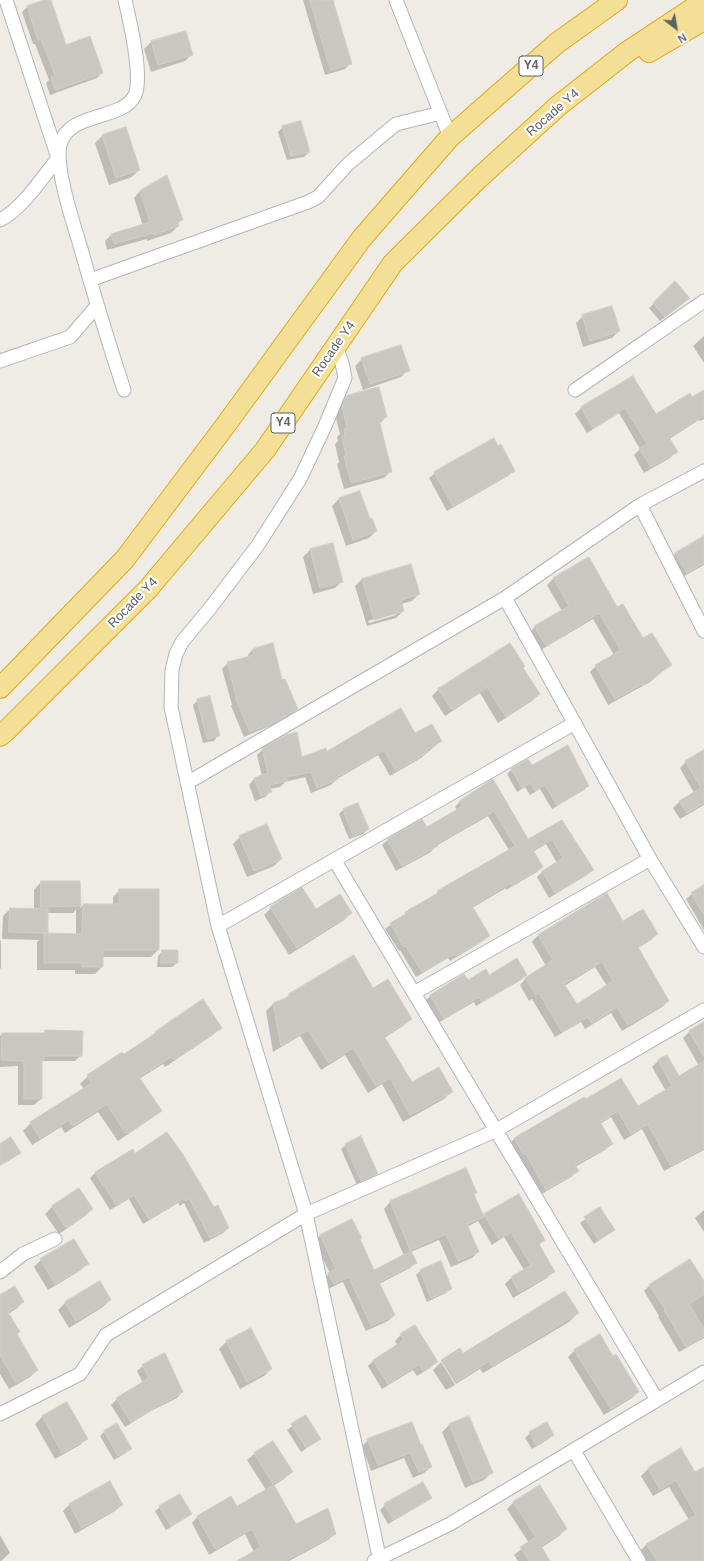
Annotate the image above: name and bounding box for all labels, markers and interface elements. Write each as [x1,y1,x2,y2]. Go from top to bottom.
north arrow [656,8,696,48]
text: N [676,31,689,45]
road number: Y4 [519,56,543,76]
street label: Rocade Y4 [524,86,582,140]
street label: Rocade Y4 [309,318,359,380]
road number: Y4 [271,413,295,433]
street label: Rocade Y4 [105,574,161,632]

